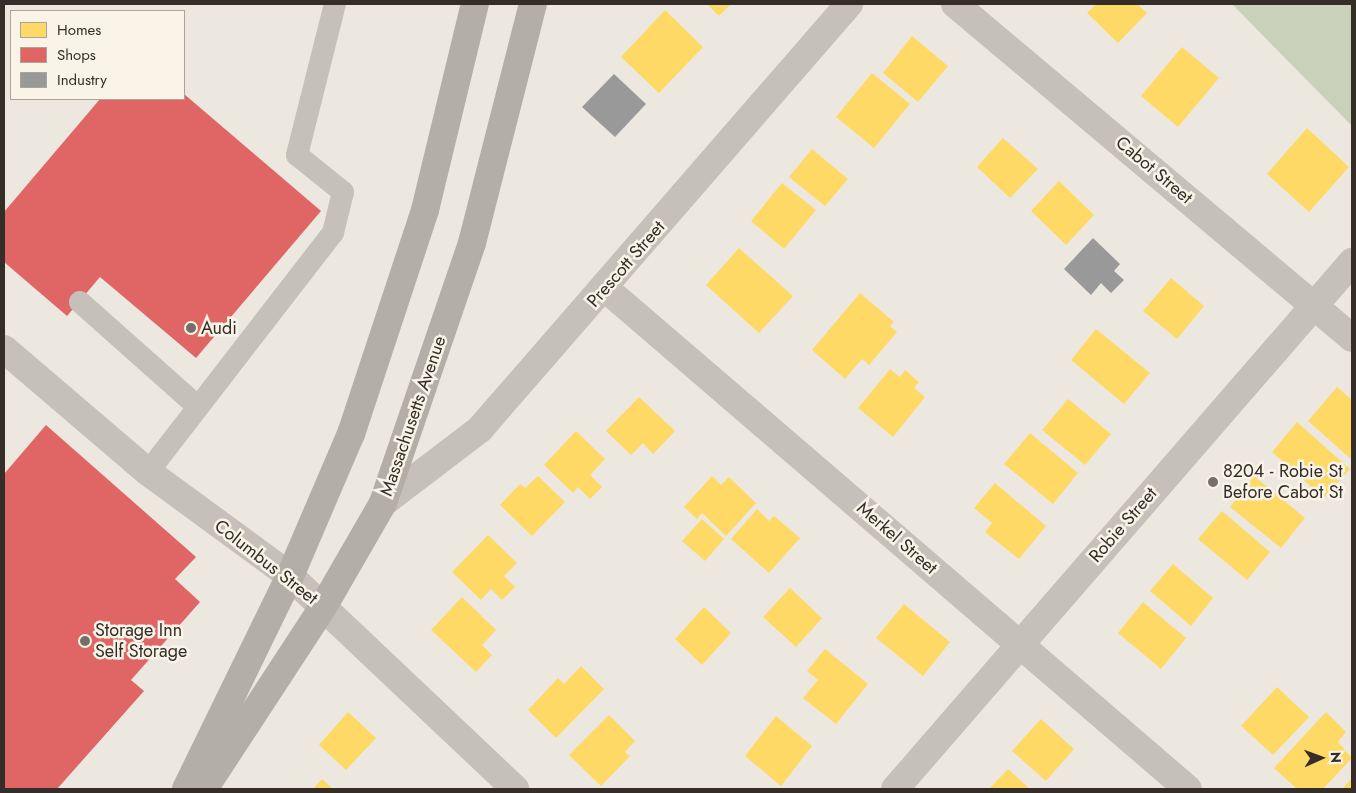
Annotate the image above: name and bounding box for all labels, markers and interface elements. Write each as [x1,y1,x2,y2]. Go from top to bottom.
legend [10,10,185,100]
text: Homes [57,19,101,41]
text: Shops [57,44,96,66]
text: Industry [57,69,107,91]
street label: Cabot Street [1111,132,1197,208]
street label: Prescott Street [583,216,669,312]
place label: Audi [201,317,237,339]
marker: Audi [185,322,197,334]
street label: Massachusetts Avenue [375,333,451,499]
place label: 8204 - Robie St Before Cabot St [1223,461,1343,504]
marker: 8204 - Robie St Before Cabot St [1207,476,1219,488]
street label: Robie Street [1085,483,1161,567]
street label: Merkel Street [852,497,942,579]
street label: Columbus Street [210,515,322,609]
place label: Storage Inn Self Storage [95,620,187,662]
marker: Storage Inn Self Storage [79,635,91,647]
north arrow [1296,733,1346,783]
text: N [1326,752,1346,763]

